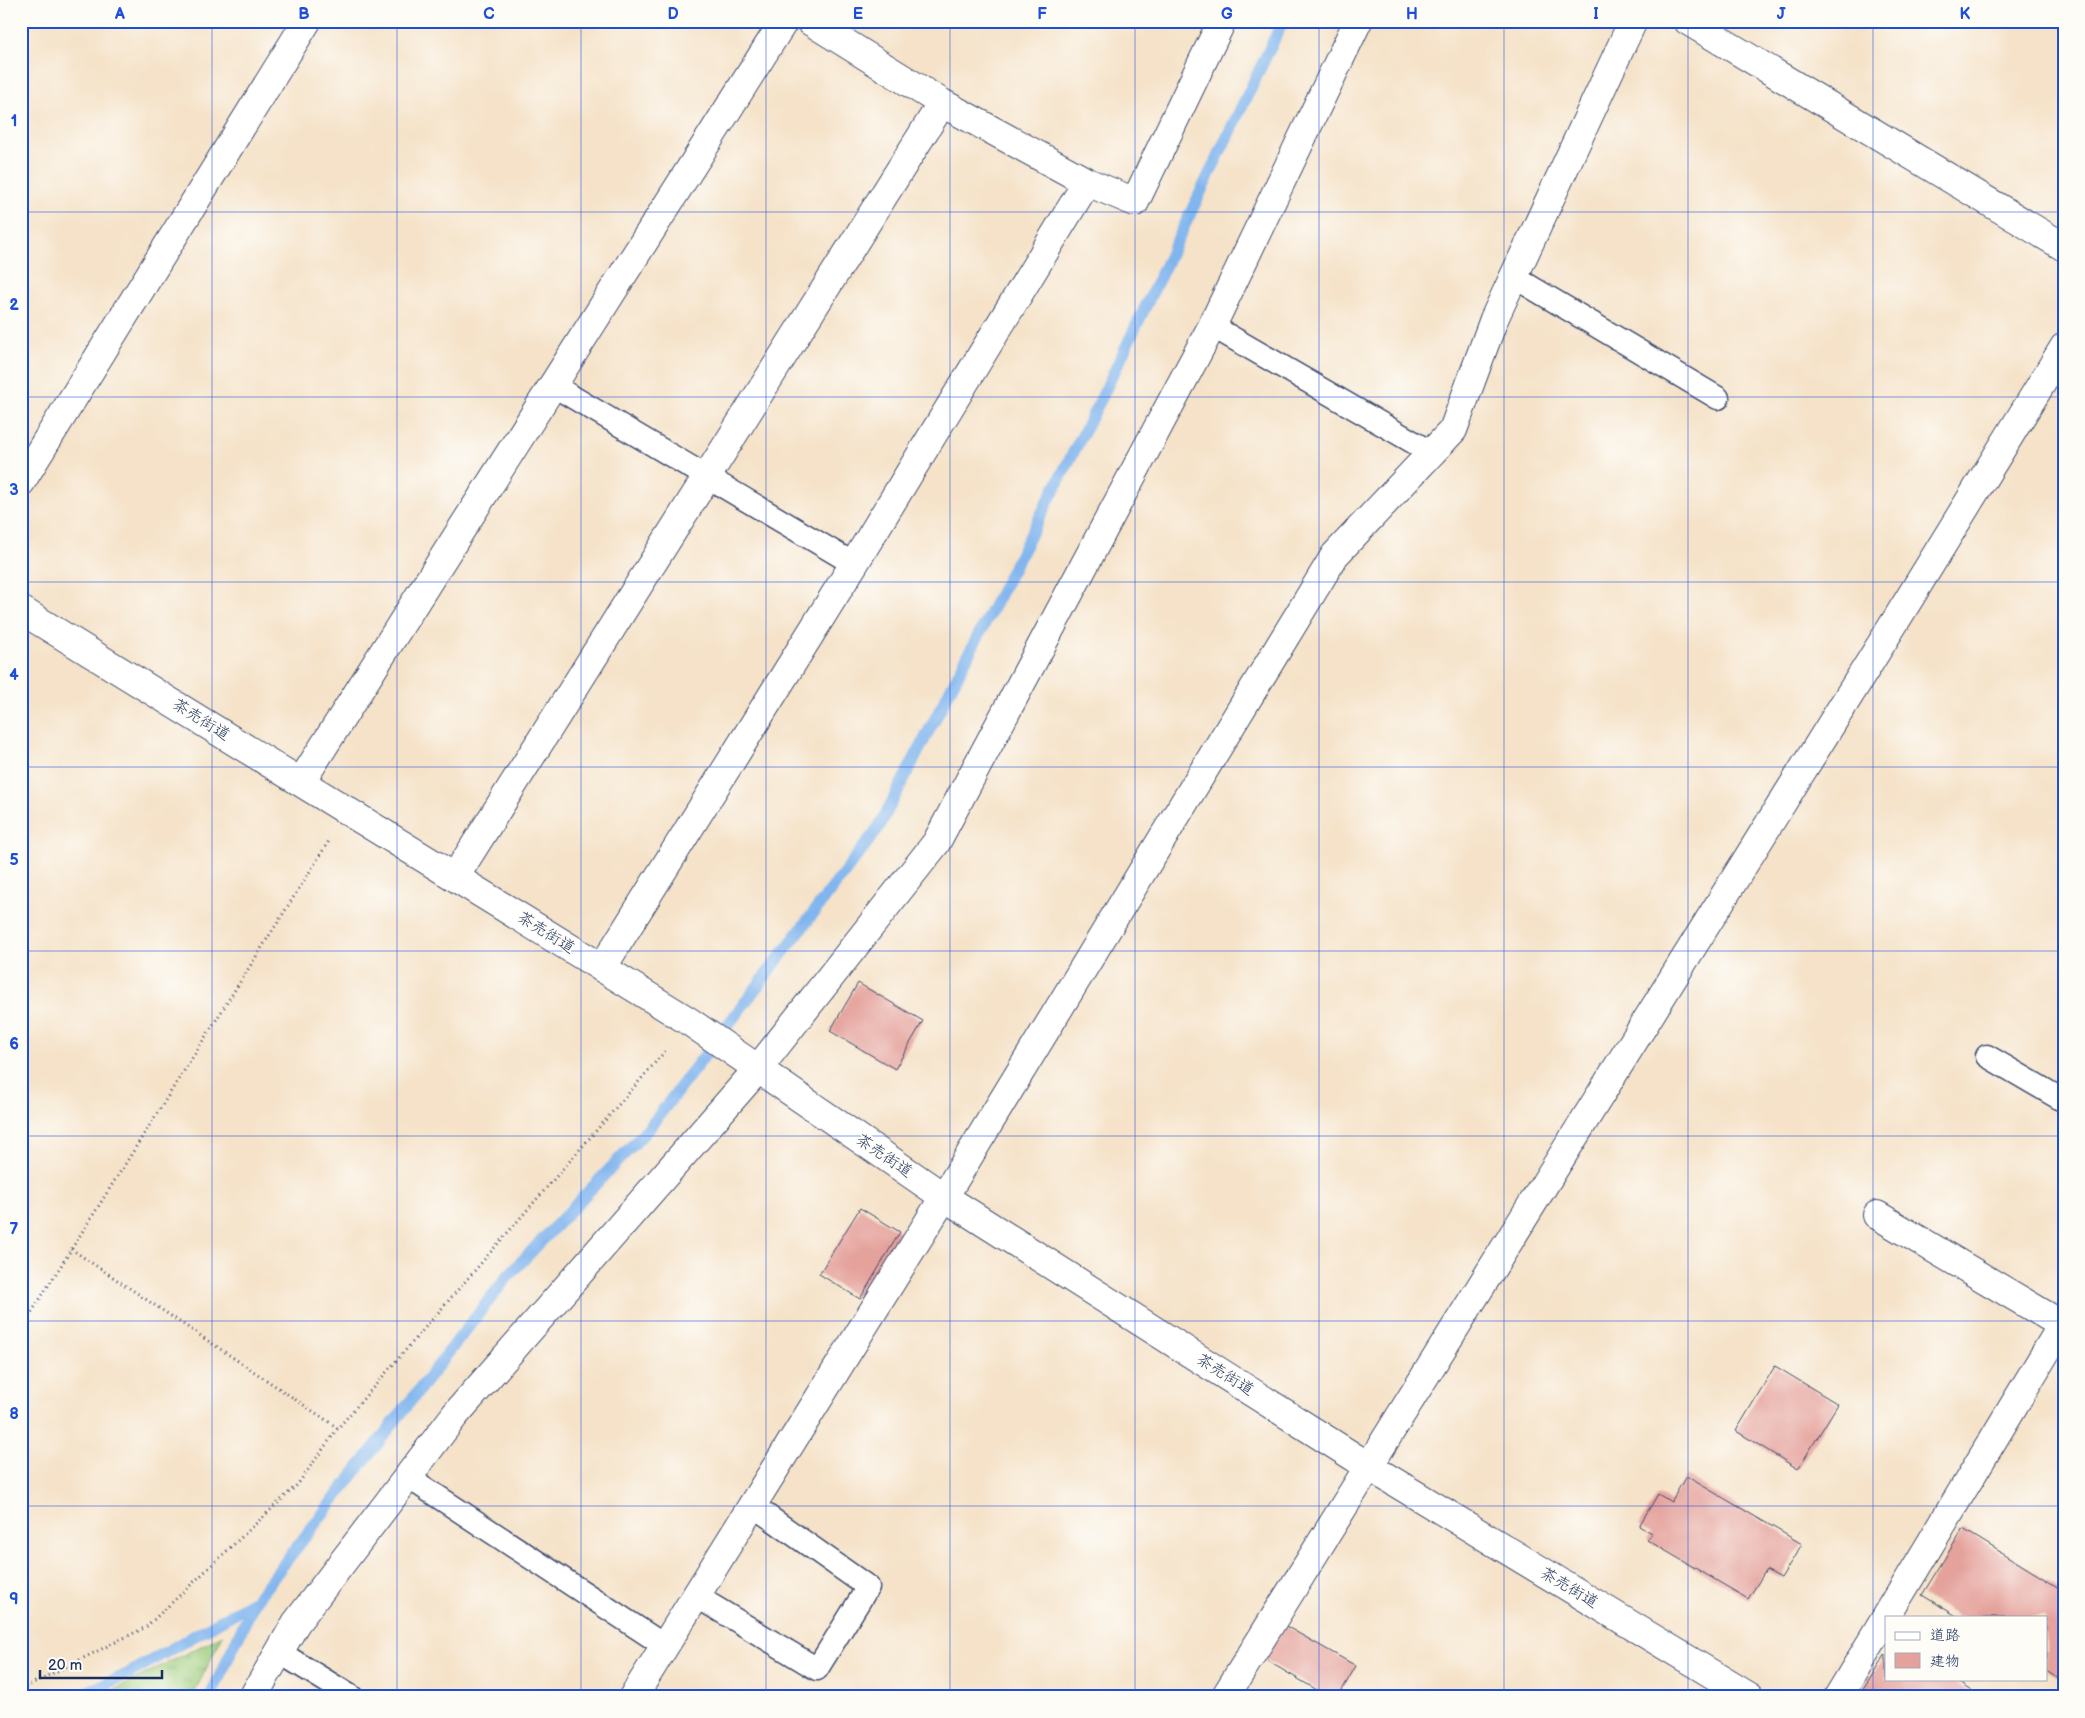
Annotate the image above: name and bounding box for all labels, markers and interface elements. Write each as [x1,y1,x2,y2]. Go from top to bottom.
text: A [114,5,125,24]
text: B [298,5,310,24]
text: C [483,5,495,24]
text: D [667,5,679,24]
text: E [853,5,863,24]
text: F [1037,5,1047,24]
text: G [1221,5,1233,24]
text: H [1406,5,1418,24]
text: I [1593,5,1599,24]
text: J [1777,5,1786,24]
text: K [1960,5,1971,24]
text: 1 [11,112,17,131]
text: 2 [9,296,19,315]
text: 3 [9,481,19,500]
text: 4 [9,666,19,685]
street label: 茶売街道 [169,695,233,745]
text: 5 [9,851,19,870]
street label: 茶売街道 [514,908,578,958]
text: 6 [9,1035,19,1054]
street label: 茶売街道 [852,1130,916,1182]
text: 7 [10,1220,19,1239]
street label: 茶売街道 [1193,1350,1257,1400]
text: 8 [9,1405,19,1424]
street label: 茶売街道 [1537,1563,1601,1613]
text: 9 [9,1590,19,1609]
legend [1885,1616,2048,1680]
text: 道路 [1930,1626,1960,1645]
scale bar [40,1648,162,1680]
text: 建物 [1930,1652,1960,1671]
text: 20 m [48,1656,82,1675]

